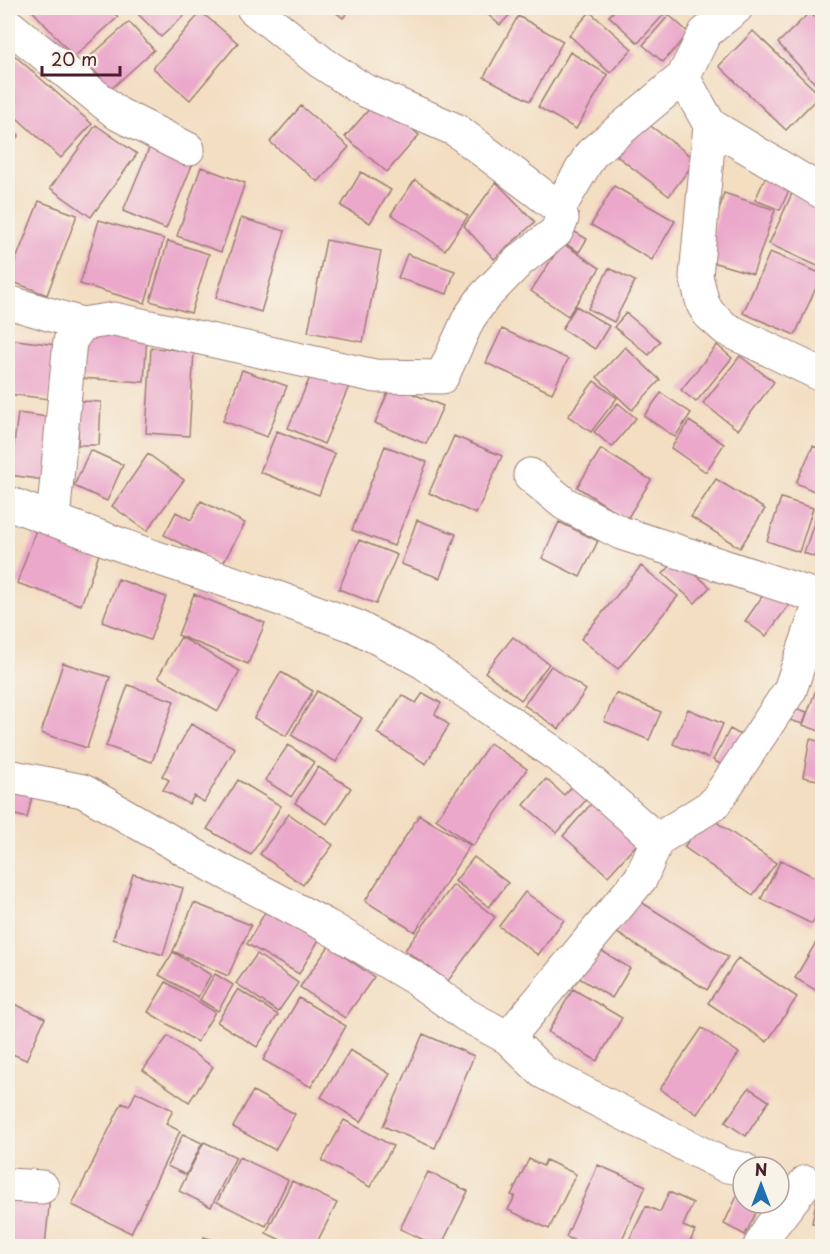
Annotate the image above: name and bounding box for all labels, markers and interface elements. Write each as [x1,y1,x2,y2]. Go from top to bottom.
scale bar [42,39,120,77]
text: 20 m [51,45,97,72]
north arrow [731,1155,791,1215]
text: N [755,1157,767,1181]

